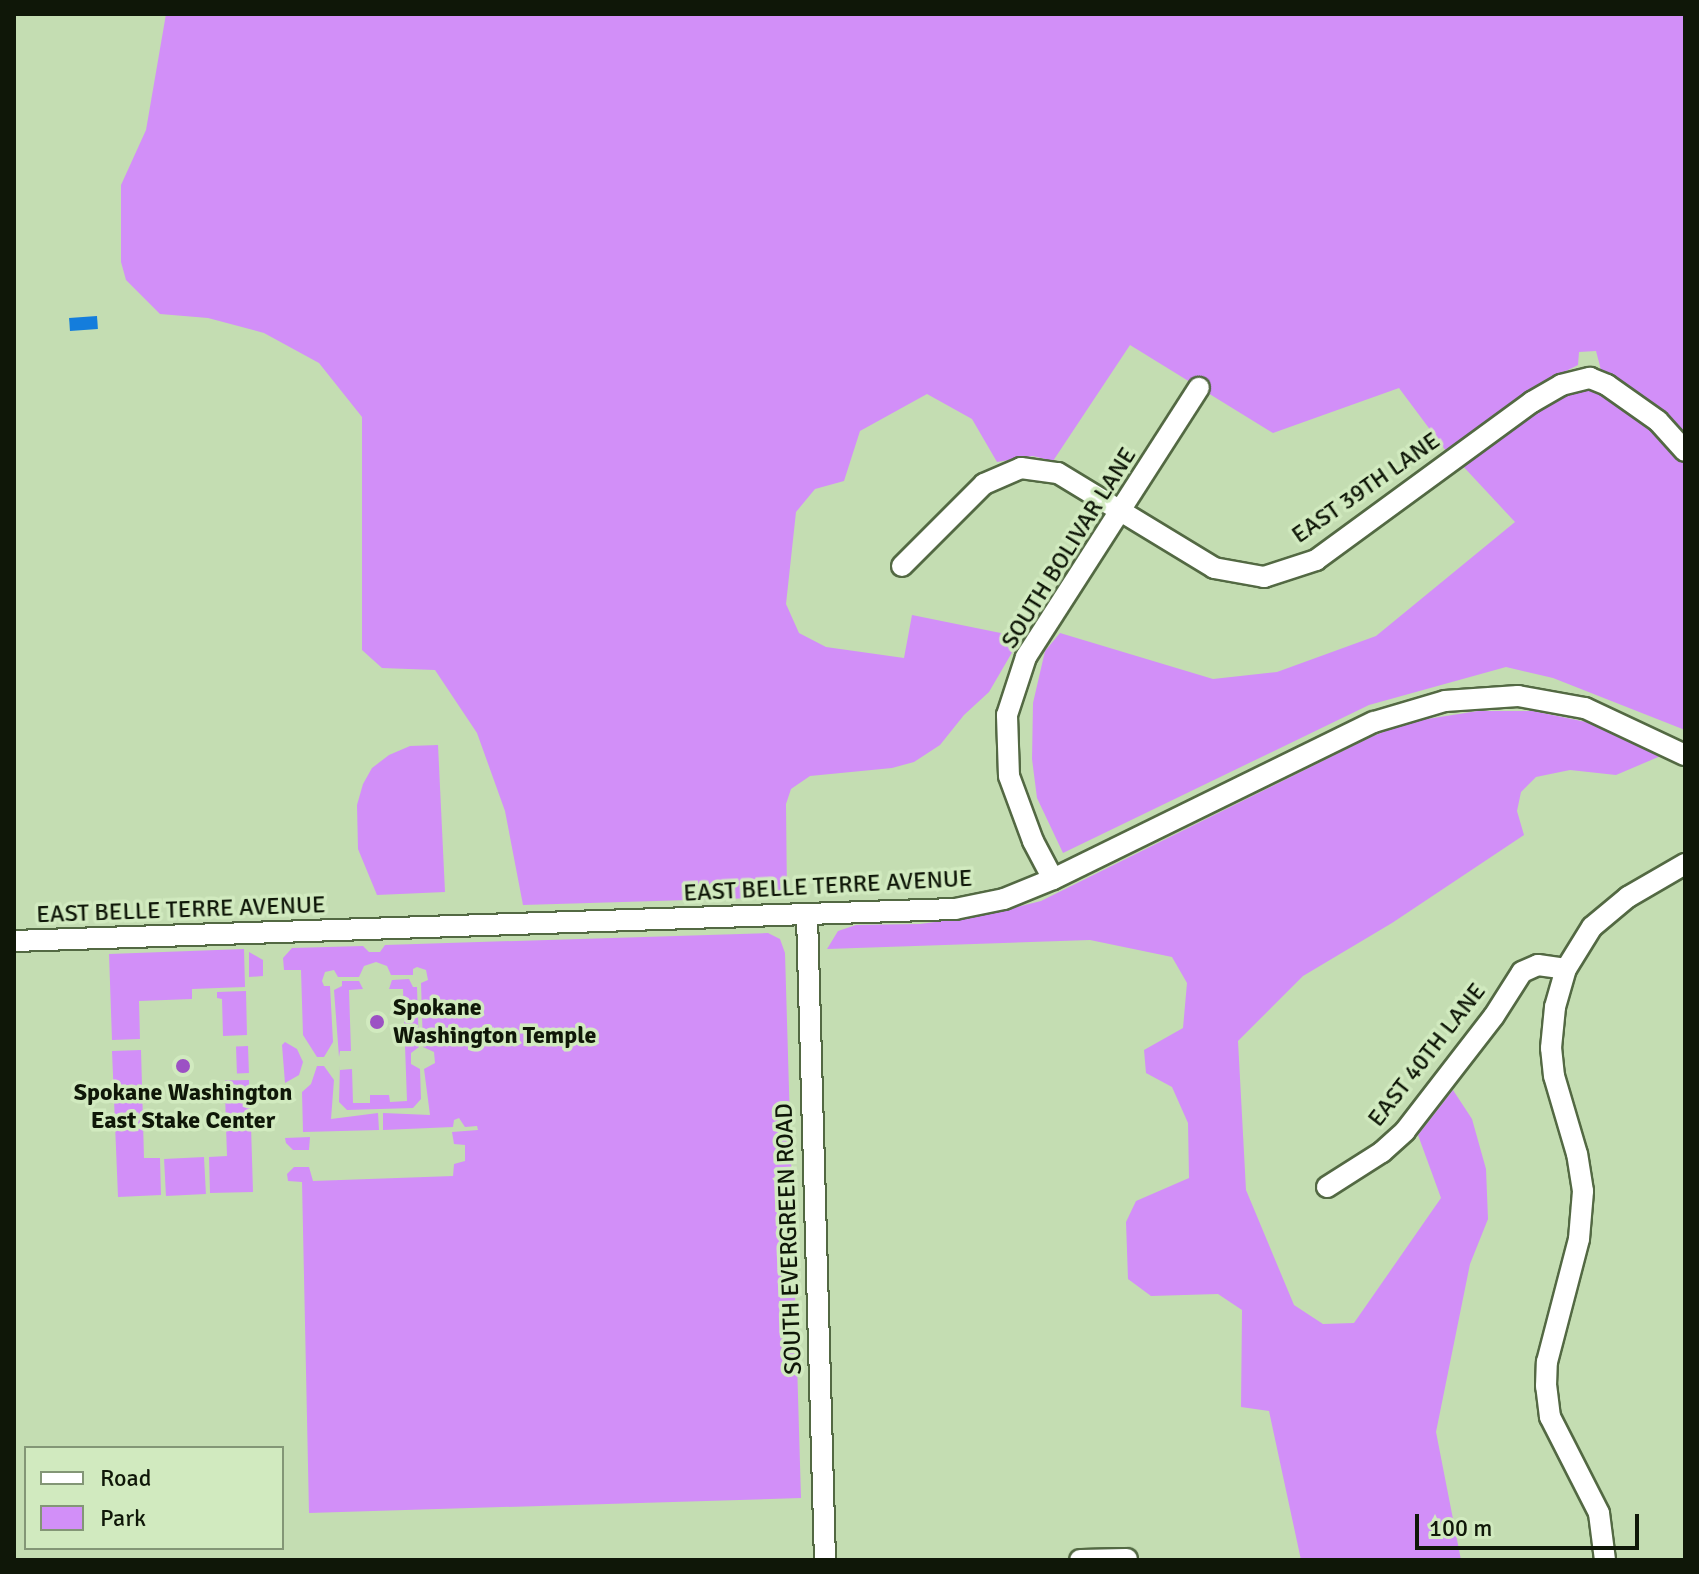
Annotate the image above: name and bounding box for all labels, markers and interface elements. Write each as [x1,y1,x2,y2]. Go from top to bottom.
street label: EAST 39TH LANE [1286,426,1446,550]
street label: SOUTH BOLIVAR LANE [995,442,1143,654]
street label: EAST BELLE TERRE AVENUE [683,864,973,908]
street label: EAST BELLE TERRE AVENUE [36,891,326,929]
street label: EAST 40TH LANE [1362,978,1492,1132]
place label: Spokane Washington Temple [393,994,596,1050]
marker: Spokane Washington Temple [368,1013,386,1031]
marker: Spokane Washington East Stake Center [174,1057,192,1075]
place label: Spokane Washington East Stake Center [74,1079,292,1135]
street label: SOUTH EVERGREEN ROAD [770,1103,808,1375]
legend [24,1446,284,1550]
text: Road [100,1463,151,1493]
scale bar [1419,1498,1643,1548]
text: Park [100,1503,146,1533]
text: 100 m [1429,1513,1492,1543]

